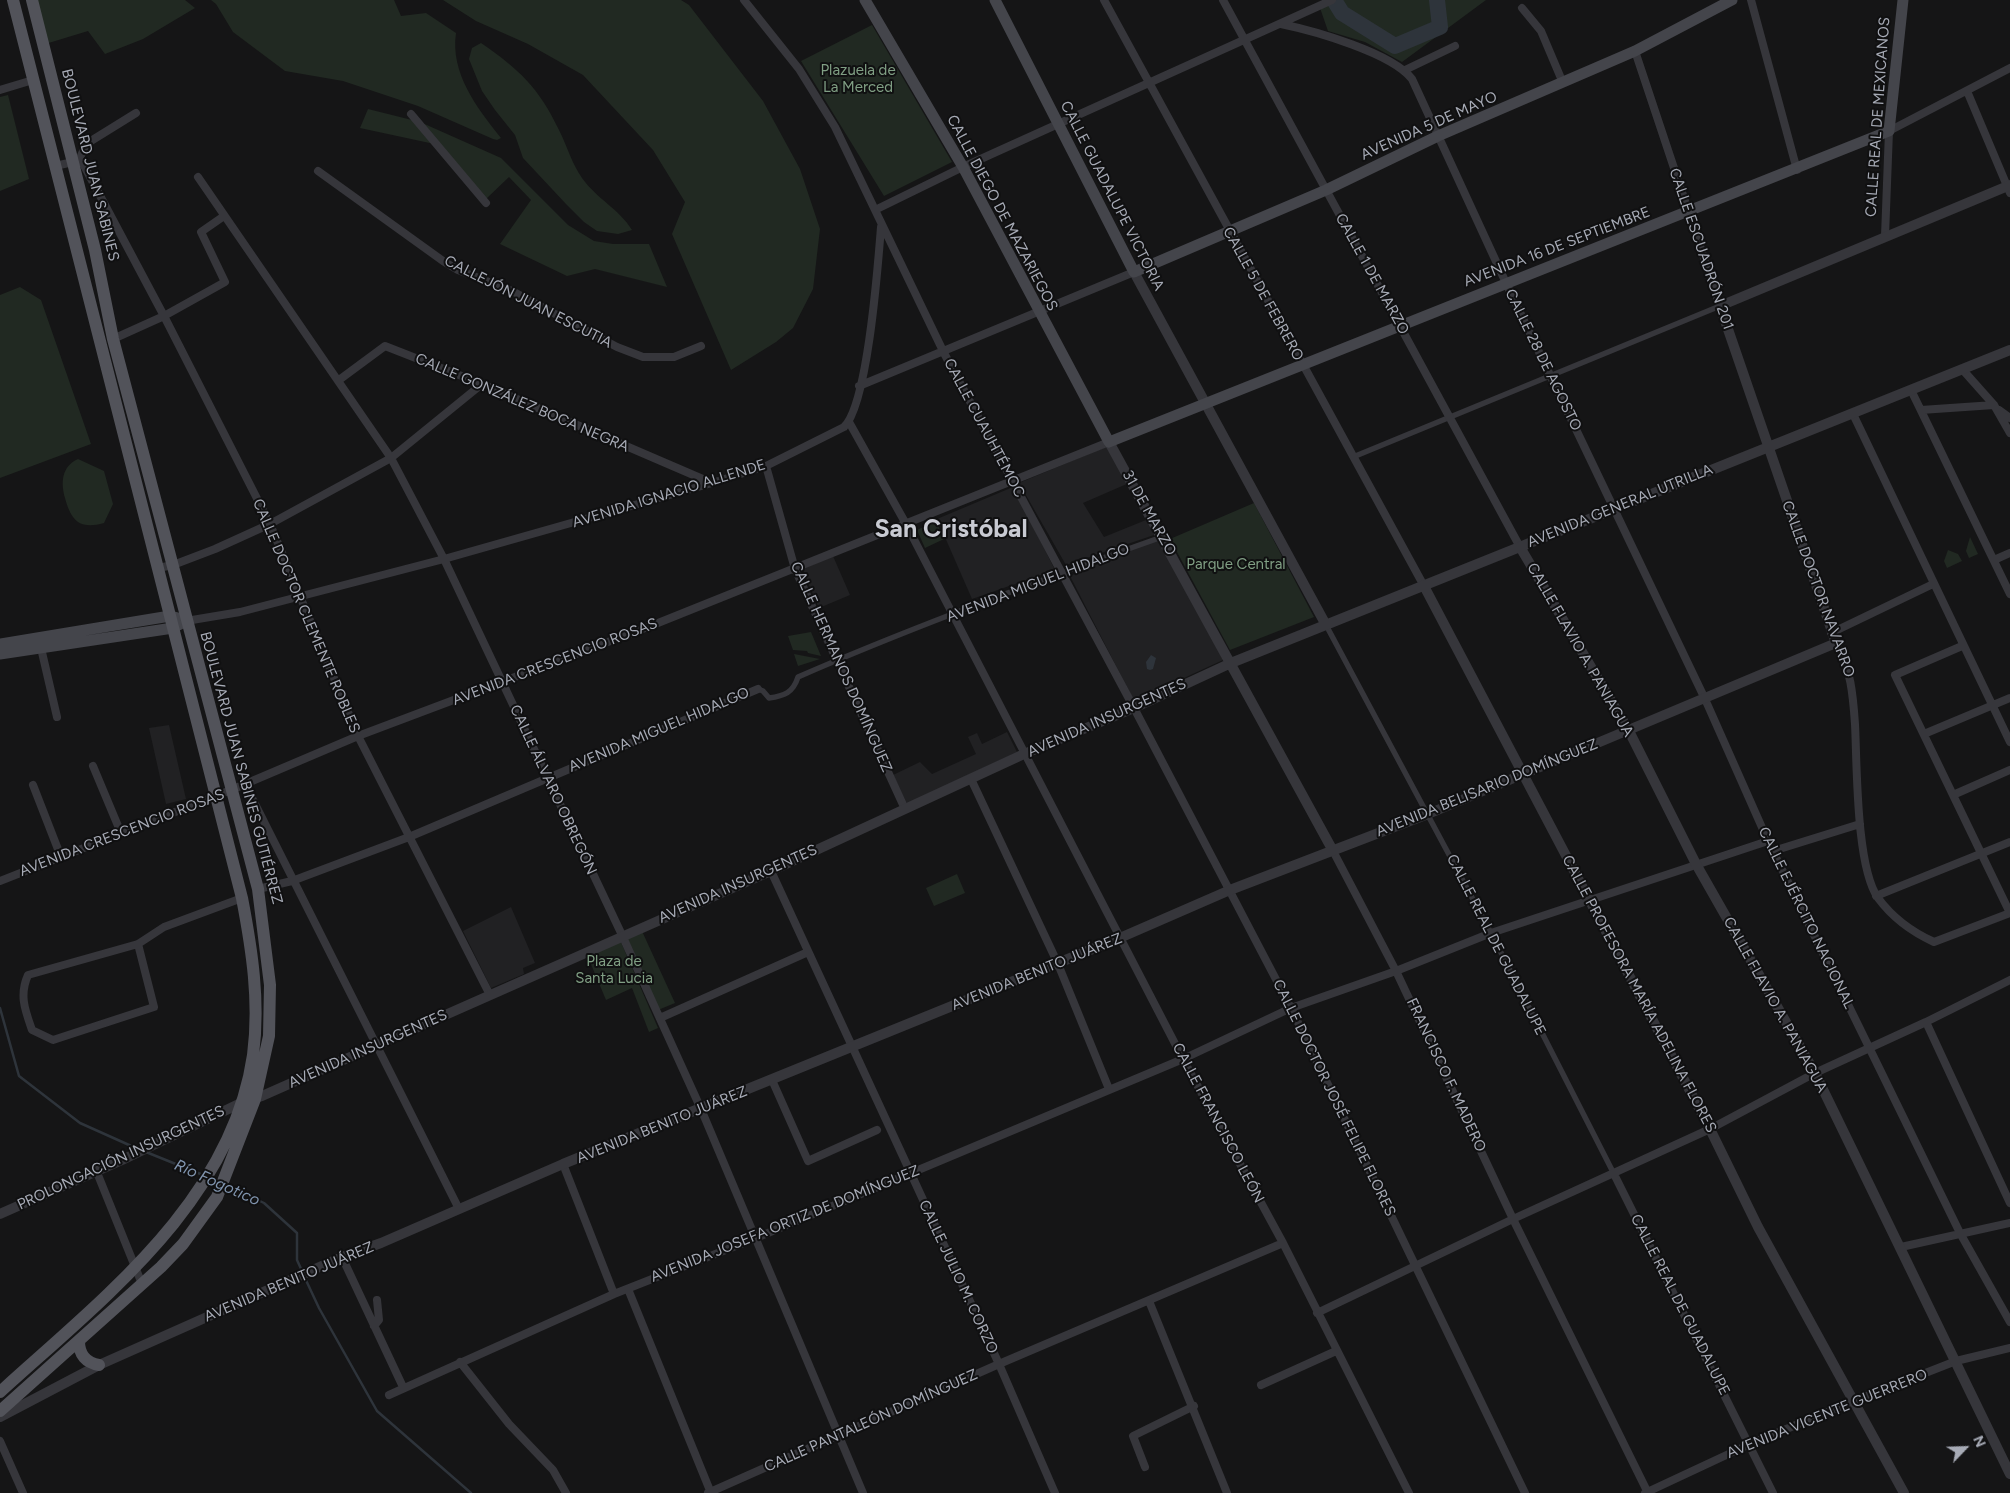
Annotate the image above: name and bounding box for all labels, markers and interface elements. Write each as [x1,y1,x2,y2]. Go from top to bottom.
street label: CALLE REAL DE MEXICANOS [1862,16,1894,218]
park label: Plazuela de La Merced [820,62,896,97]
street label: BOULEVARD JUAN SABINES [57,67,123,263]
street label: AVENIDA 5 DE MAYO [1358,88,1500,164]
street label: CALLE GUADALUPE VICTORIA [1056,98,1168,294]
street label: CALLE DIEGO DE MAZARIEGOS [943,112,1061,314]
street label: CALLE ESCUADRÓN 201 [1665,166,1737,332]
street label: AVENIDA 16 DE SEPTIEMBRE [1461,203,1653,291]
street label: CALLE 1 DE MARZO [1331,210,1413,338]
street label: CALLE 5 DE FEBRERO [1219,224,1307,364]
street label: CALLEJÓN JUAN ESCUTIA [441,252,615,352]
street label: CALLE 28 DE AGOSTO [1501,286,1585,434]
street label: CALLE GONZÁLEZ BOCA NEGRA [412,350,632,456]
street label: CALLE CUAUHTÉMOC [940,355,1028,501]
street label: AVENIDA IGNACIO ALLENDE [570,456,768,532]
street label: AVENIDA GENERAL UTRILLA [1525,460,1715,552]
street label: 31 DE MARZO [1118,467,1180,559]
street label: CALLE DOCTOR CLEMENTE ROBLES [248,496,364,736]
street label: CALLE DOCTOR NAVARRO [1778,498,1858,680]
district label: San Cristóbal [874,515,1028,545]
street label: AVENIDA MIGUEL HIDALGO [944,540,1132,626]
park label: Parque Central [1186,556,1286,574]
street label: CALLE HERMANOS DOMÍNGUEZ [786,559,896,775]
street label: CALLE FLAVIO A. PANIAGUA [1523,560,1637,740]
street label: AVENIDA CRESCENCIO ROSAS [450,615,660,709]
street label: BOULEVARD JUAN SABINES GUTIÉRREZ [196,630,286,906]
street label: AVENIDA INSURGENTES [1025,675,1189,761]
street label: AVENIDA MIGUEL HIDALGO [566,684,752,776]
street label: CALLE ÁLVARO OBREGÓN [506,702,600,878]
street label: AVENIDA BELISARIO DOMÍNGUEZ [1374,735,1600,841]
street label: AVENIDA CRESCENCIO ROSAS [17,786,227,880]
street label: CALLE EJÉRCITO NACIONAL [1754,824,1858,1012]
street label: AVENIDA INSURGENTES [656,841,820,927]
street label: CALLE REAL DE GUADALUPE [1442,852,1550,1038]
street label: CALLE PROFESORA MARÍA ADELINA FLORES [1558,852,1720,1136]
street label: CALLE FLAVIO A. PANIAGUA [1719,914,1831,1096]
street label: AVENIDA BENITO JUÁREZ [949,930,1125,1014]
park label: Plaza de Santa Lucia [575,953,653,988]
street label: CALLE DOCTOR JOSÉ FELIPE FLORES [1269,977,1399,1219]
street label: FRANCISCO F. MADERO [1402,995,1490,1155]
street label: AVENIDA INSURGENTES [286,1006,450,1092]
street label: CALLE FRANCISCO LEÓN [1168,1040,1268,1206]
street label: AVENIDA BENITO JUÁREZ [574,1083,750,1167]
street label: PROLONGACIÓN INSURGENTES [15,1102,227,1214]
water label: Río Fogotico [171,1156,263,1210]
street label: AVENIDA JOSEFA ORTIZ DE DOMÍNGUEZ [648,1162,922,1286]
street label: CALLE JULIO M. CORZO [914,1197,1002,1357]
street label: CALLE REAL DE GUADALUPE [1626,1212,1734,1398]
street label: AVENIDA BENITO JUÁREZ [202,1238,376,1326]
street label: AVENIDA VICENTE GUERRERO [1724,1365,1930,1463]
street label: CALLE PANTALEÓN DOMÍNGUEZ [762,1366,980,1476]
north arrow [1940,1423,1990,1473]
text: N [1969,1433,1989,1450]

